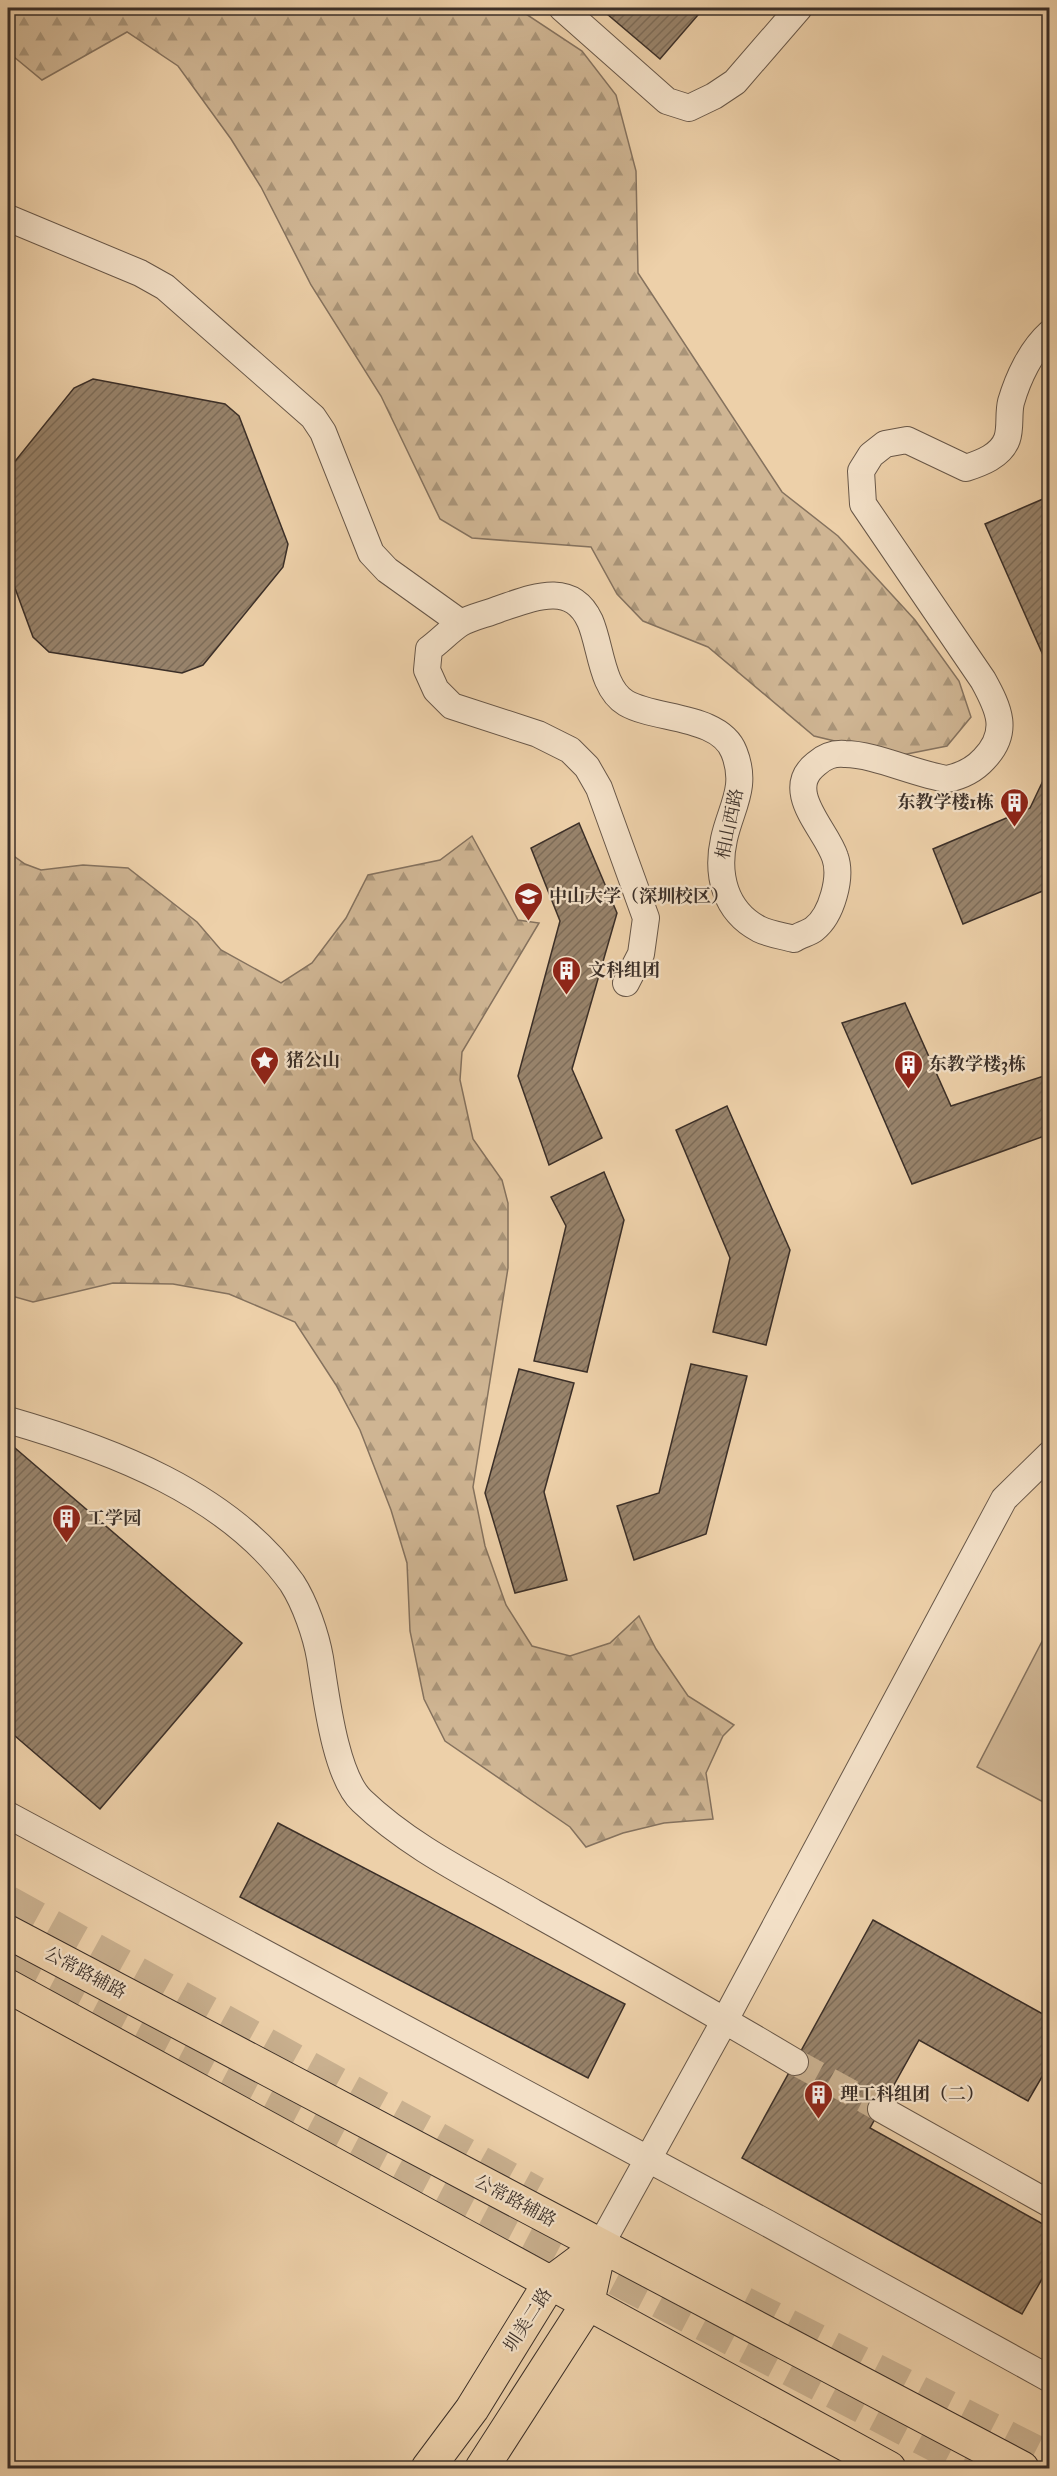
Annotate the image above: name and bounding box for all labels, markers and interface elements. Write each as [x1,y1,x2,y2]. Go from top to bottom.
street label: 相山西路 [711,786,749,862]
building icon: 东教学楼1栋 [999,786,1031,828]
place label: 东教学楼1栋 [898,791,994,814]
school or university icon: 中山大学（深圳校区） [512,880,544,922]
place label: 中山大学（深圳校区） [549,885,729,908]
building icon: 文科组团 [551,954,583,996]
place label: 文科组团 [588,959,660,982]
place icon: 猪公山 [249,1044,281,1086]
building icon: 东教学楼3栋 [892,1048,924,1090]
place label: 猪公山 [286,1049,340,1072]
place label: 东教学楼3栋 [929,1053,1026,1076]
building icon: 工学园 [50,1502,82,1544]
place label: 工学园 [87,1507,141,1530]
street label: 公常路辅路 [40,1942,130,2004]
building icon: 理工科组团（二） [803,2078,835,2120]
place label: 理工科组团（二） [840,2083,984,2106]
street label: 公常路辅路 [470,2170,560,2232]
street label: 圳美二路 [499,2284,557,2356]

